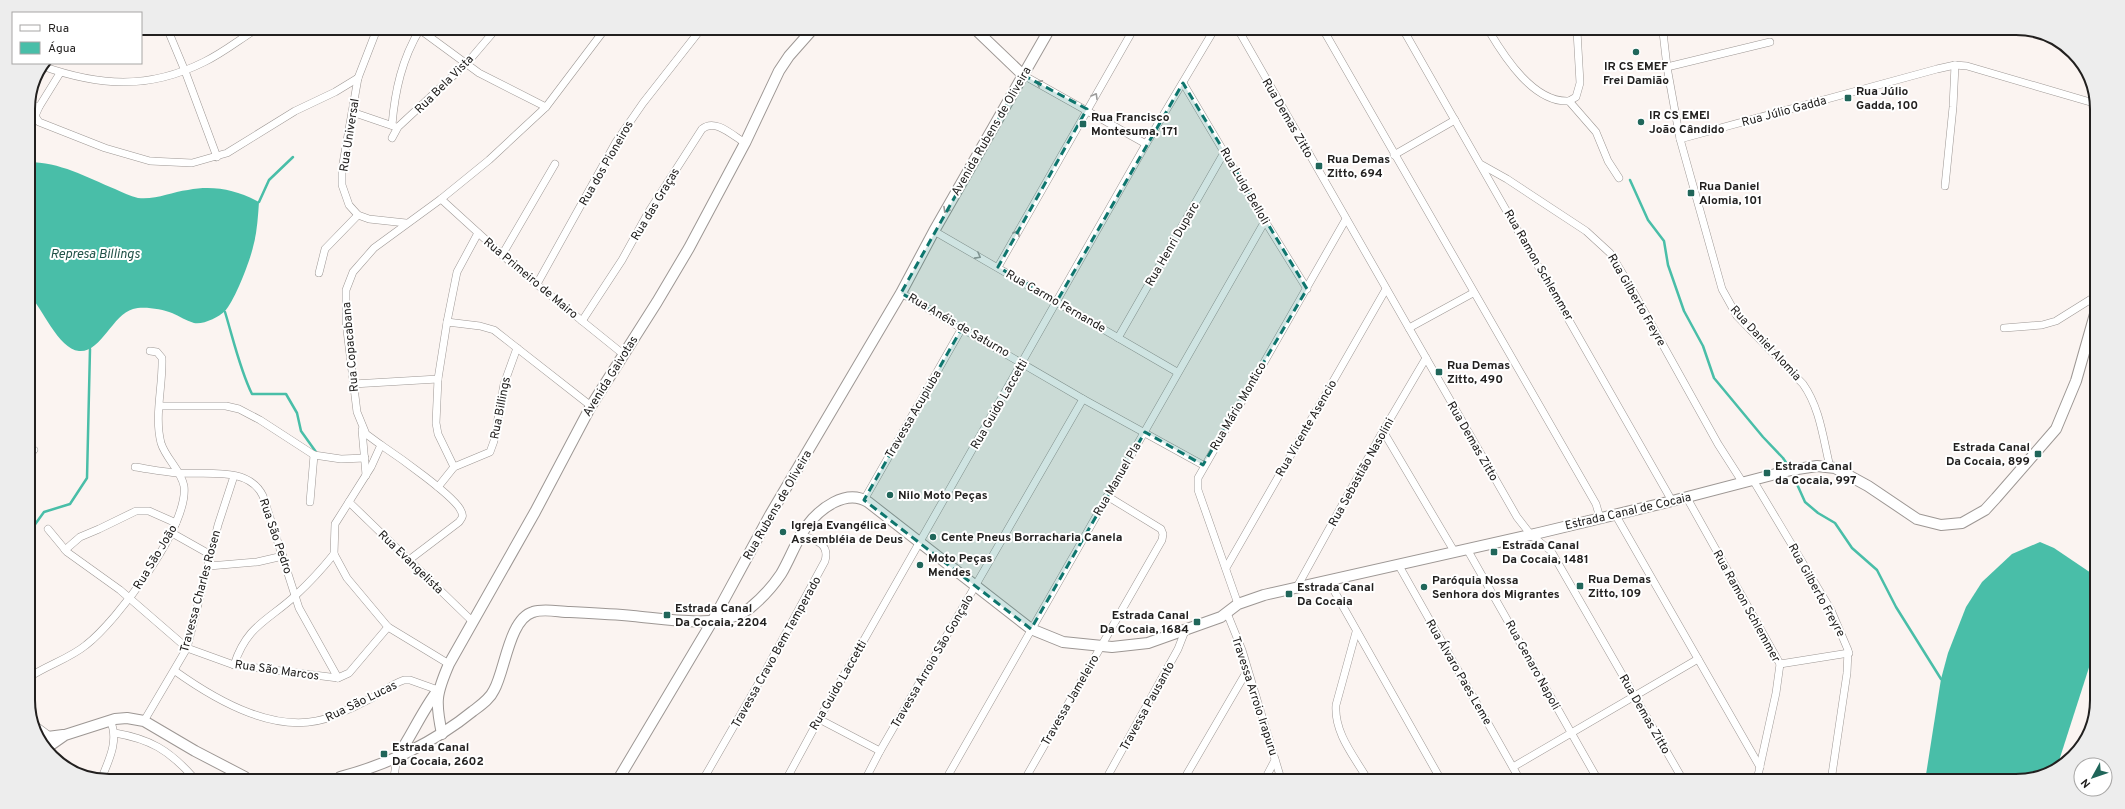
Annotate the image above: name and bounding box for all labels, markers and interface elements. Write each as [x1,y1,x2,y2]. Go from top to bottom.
legend [12,12,142,64]
text: Rua [48,21,69,37]
text: Água [48,41,76,57]
marker: IR CS EMEF Frei Damião [1631,47,1641,57]
street label: Rua Bela Vista [412,52,478,118]
place label: IR CS EMEF Frei Damião [1603,59,1669,89]
street label: Avenida Rubens de Oliveira [948,64,1035,199]
street label: Rua Demas Zitto [1258,76,1317,162]
one-way arrow [1036,81,1043,88]
place label: Rua Júlio Gadda, 100 [1856,84,1918,114]
one-way arrow [1090,93,1097,100]
street label: Rua Júlio Gadda [1740,93,1829,131]
marker: Rua Júlio Gadda, 100 [1843,93,1853,103]
street label: Rua Universal [336,97,364,173]
place label: IR CS EMEI João Cândido [1649,108,1725,138]
place label: Rua Francisco Montesuma, 171 [1091,110,1178,140]
marker: IR CS EMEI João Cândido [1636,117,1646,127]
street label: Rua dos Pioneiros [576,118,638,209]
marker: Rua Francisco Montesuma, 171 [1078,119,1088,129]
street label: Rua Luigi Belloli [1216,145,1273,228]
place label: Rua Demas Zitto, 694 [1327,152,1390,182]
marker: Rua Demas Zitto, 694 [1314,161,1324,171]
street label: Rua das Graças [628,165,684,244]
place label: Rua Daniel Alomia, 101 [1699,179,1762,209]
marker: Rua Daniel Alomia, 101 [1686,188,1696,198]
street label: Rua Henri Duparc [1142,199,1204,290]
one-way arrow [943,206,950,213]
street label: Rua Ramon Schlemmer [1500,207,1577,324]
one-way arrow [1012,230,1019,237]
street label: Rua Primeiro de Mairo [480,235,581,323]
water label: Represa Billings [50,247,140,263]
street label: Rua Gilberto Freyre [1603,251,1669,350]
one-way arrow [974,252,981,259]
street label: Rua Carmo Fernande [1003,267,1108,337]
street label: Rua Anéis de Saturno [905,290,1013,362]
street label: Rua Copacabana [339,301,363,393]
street label: Rua Daniel Alomia [1726,303,1804,385]
street label: Avenida Gaivotas [580,333,642,420]
street label: Rua Guido Laccetti [968,357,1032,452]
place label: Rua Demas Zitto, 490 [1447,358,1510,388]
street label: Rua Mário Montico [1207,359,1271,454]
street label: Travessa Acupiuba [882,367,946,462]
marker: Rua Demas Zitto, 490 [1434,367,1444,377]
street label: Rua Billings [487,376,515,441]
street label: Rua Vicente Asencio [1273,377,1341,480]
street label: Rua Demas Zitto [1443,399,1502,485]
street label: Rua Sebastião Nasolini [1325,415,1398,530]
street label: Rua Manuel Pla [1090,440,1145,519]
place label: Estrada Canal Da Cocaia, 899 [1946,440,2030,470]
street label: Rua Rubens de Oliveira [740,448,816,563]
marker: Estrada Canal Da Cocaia, 899 [2033,449,2043,459]
place label: Estrada Canal da Cocaia, 997 [1775,459,1856,489]
marker: Estrada Canal da Cocaia, 997 [1762,468,1772,478]
place label: Nilo Moto Peças [898,488,988,504]
marker: Nilo Moto Peças [885,490,895,500]
street label: Estrada Canal de Cocaia [1564,490,1693,534]
street label: Rua São Pedro [255,496,296,576]
place label: Igreja Evangélica Assembléia de Deus [791,518,903,548]
street label: Rua São João [130,522,182,593]
street label: Rua Evangelista [374,527,447,598]
marker: Igreja Evangélica Assembléia de Deus [778,527,788,537]
street label: Travessa Charles Rosen [177,528,225,654]
place label: Cente Pneus Borracharia Canela [941,530,1122,546]
marker: Cente Pneus Borracharia Canela [928,532,938,542]
place label: Estrada Canal Da Cocaia, 1481 [1502,538,1589,568]
street label: Rua Gilberto Freyre [1784,541,1848,640]
marker: Estrada Canal Da Cocaia, 1481 [1489,547,1499,557]
street label: Rua Ramon Schlemmer [1709,547,1784,666]
place label: Moto Peças Mendes [928,551,992,581]
marker: Moto Peças Mendes [915,560,925,570]
place label: Rua Demas Zitto, 109 [1588,572,1651,602]
street label: Travessa Cravo Bem Temperado [728,573,826,731]
place label: Paróquia Nossa Senhora dos Migrantes [1432,573,1560,603]
place label: Estrada Canal Da Cocaia [1297,580,1374,610]
marker: Rua Demas Zitto, 109 [1575,581,1585,591]
marker: Paróquia Nossa Senhora dos Migrantes [1419,582,1429,592]
marker: Estrada Canal Da Cocaia [1284,589,1294,599]
street label: Travessa Arroio São Gonçalo [888,591,978,731]
place label: Estrada Canal Da Cocaia, 2204 [675,601,767,631]
place label: Estrada Canal Da Cocaia, 1684 [1100,608,1189,638]
marker: Estrada Canal Da Cocaia, 2204 [662,610,672,620]
marker: Estrada Canal Da Cocaia, 1684 [1192,617,1202,627]
street label: Rua Álvaro Paes Leme [1421,617,1495,728]
street label: Rua Genaro Napoli [1501,618,1563,713]
street label: Travessa Arroio Irapuru [1227,635,1281,758]
street label: Rua Guido Laccetti [807,638,871,733]
street label: Travessa Jameleiro [1038,652,1104,749]
street label: Rua São Marcos [234,657,320,685]
street label: Travessa Pausanto [1117,659,1179,754]
street label: Rua Demas Zitto [1615,672,1674,758]
street label: Rua São Lucas [323,678,400,726]
place label: Estrada Canal Da Cocaia, 2602 [392,740,484,770]
marker: Estrada Canal Da Cocaia, 2602 [379,749,389,759]
north arrow [2073,757,2113,797]
text: N [2078,775,2094,790]

